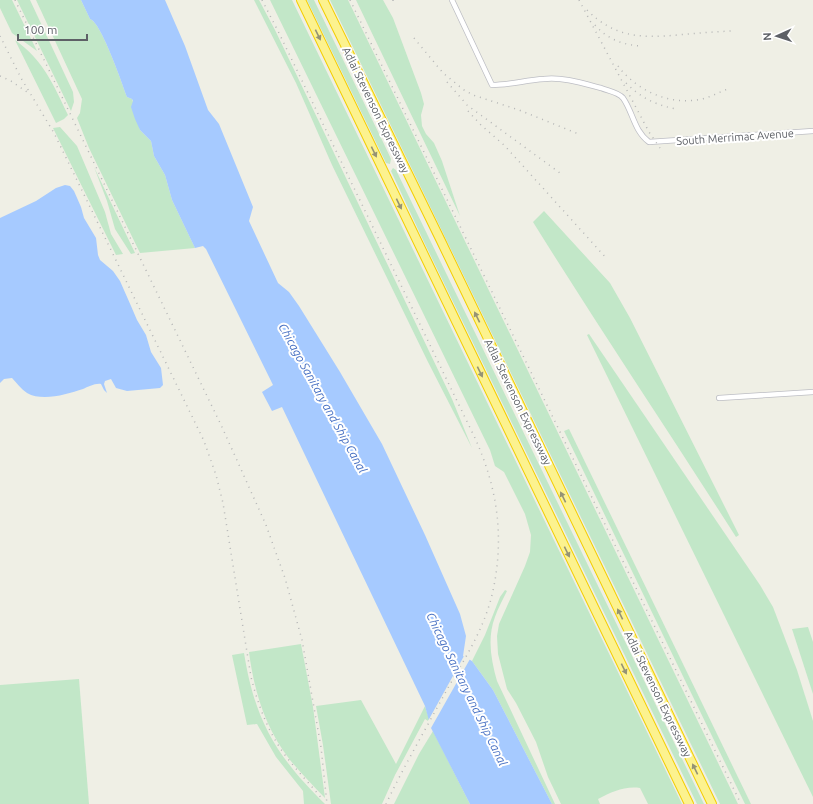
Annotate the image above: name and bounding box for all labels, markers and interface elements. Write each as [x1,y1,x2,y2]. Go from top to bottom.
scale bar [18,16,87,42]
north arrow [757,16,797,56]
text: 100 m [24,23,57,36]
one-way arrow [315,29,321,41]
text: N [761,32,773,41]
street label: Adlai Stevenson Expressway [340,45,412,176]
street label: South Merrimac Avenue [676,127,794,147]
one-way arrow [371,147,377,158]
one-way arrow [396,199,402,210]
one-way arrow [474,311,480,322]
water label: Chicago Sanitary and Ship Canal [276,321,370,476]
street label: Adlai Stevenson Expressway [482,337,554,468]
one-way arrow [477,366,483,378]
one-way arrow [560,491,566,503]
one-way arrow [564,546,570,558]
one-way arrow [617,608,623,620]
water label: Chicago Sanitary and Ship Canal [424,610,510,768]
street label: Adlai Stevenson Expressway [622,629,694,760]
one-way arrow [621,663,627,675]
one-way arrow [692,763,698,775]

